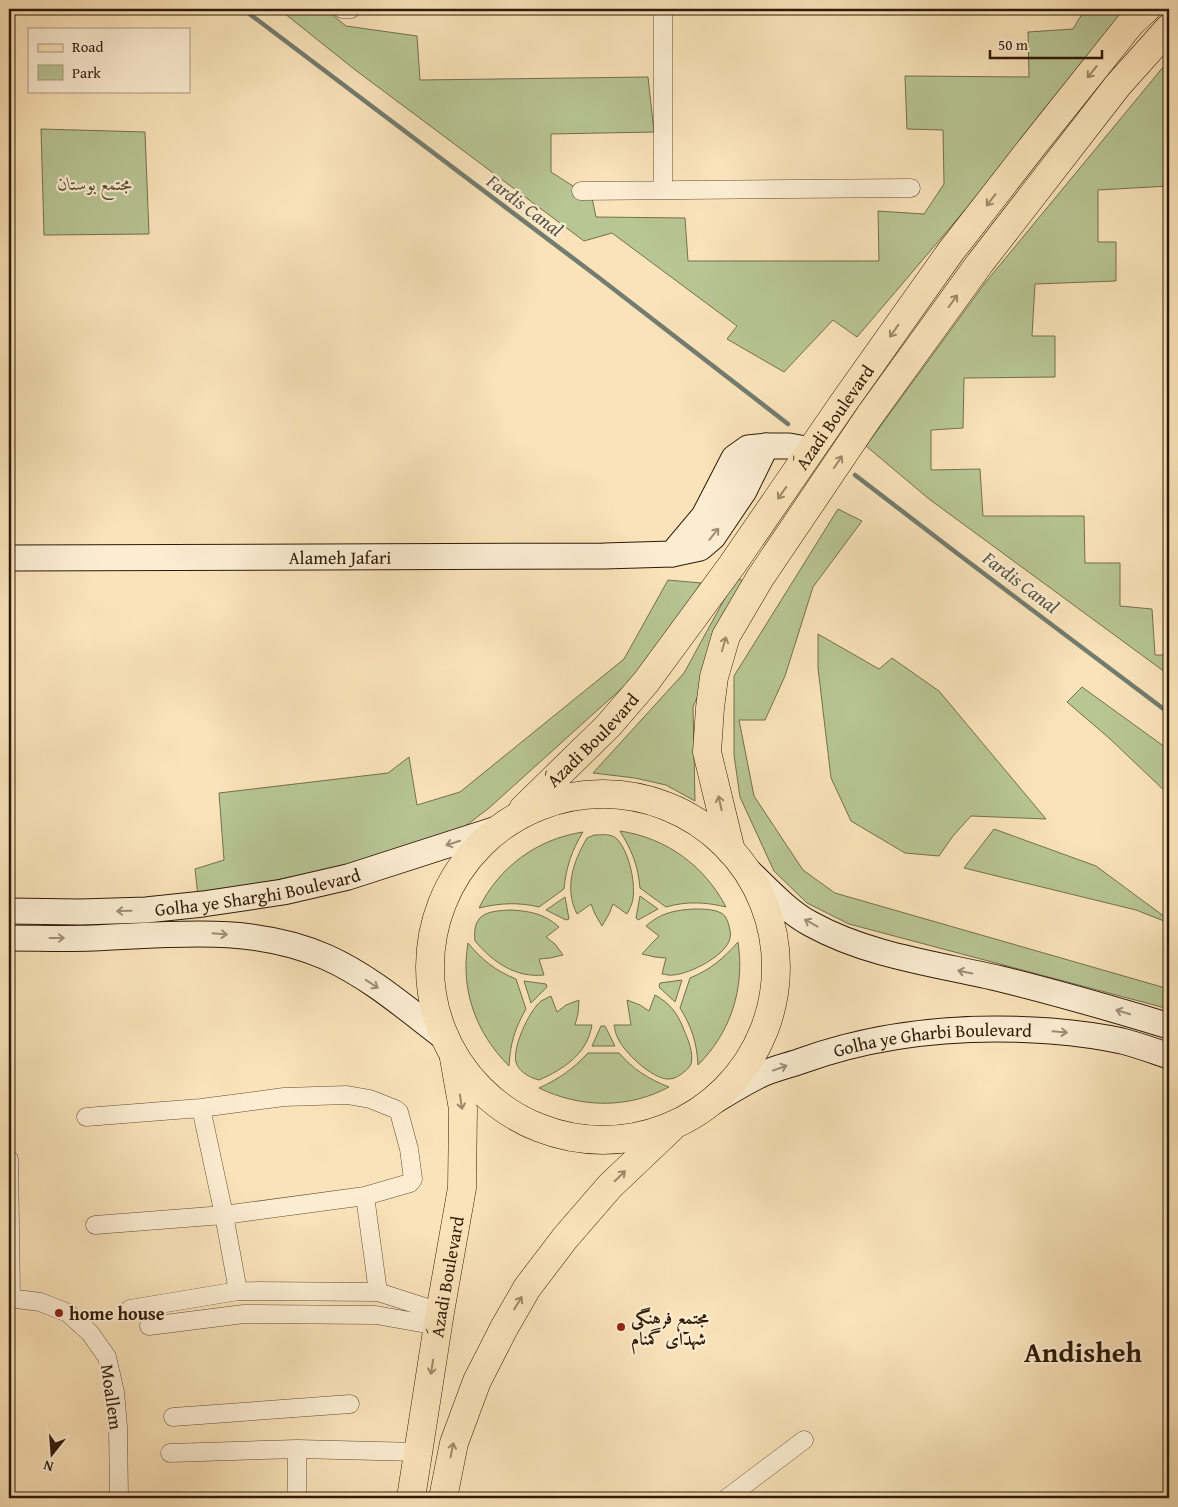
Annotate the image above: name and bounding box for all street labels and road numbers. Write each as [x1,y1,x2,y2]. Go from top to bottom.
street label: َAzadi Boulevard [788,358,880,475]
street label: Alameh Jafari [289,543,391,571]
street label: َAzadi Boulevard [540,686,645,793]
street label: Golha ye Sharghi Boulevard [153,860,364,922]
street label: Golha ye Gharbi Boulevard [830,1016,1033,1063]
street label: َAzadi Boulevard [423,1214,470,1339]
street label: Moallem [94,1363,130,1432]

